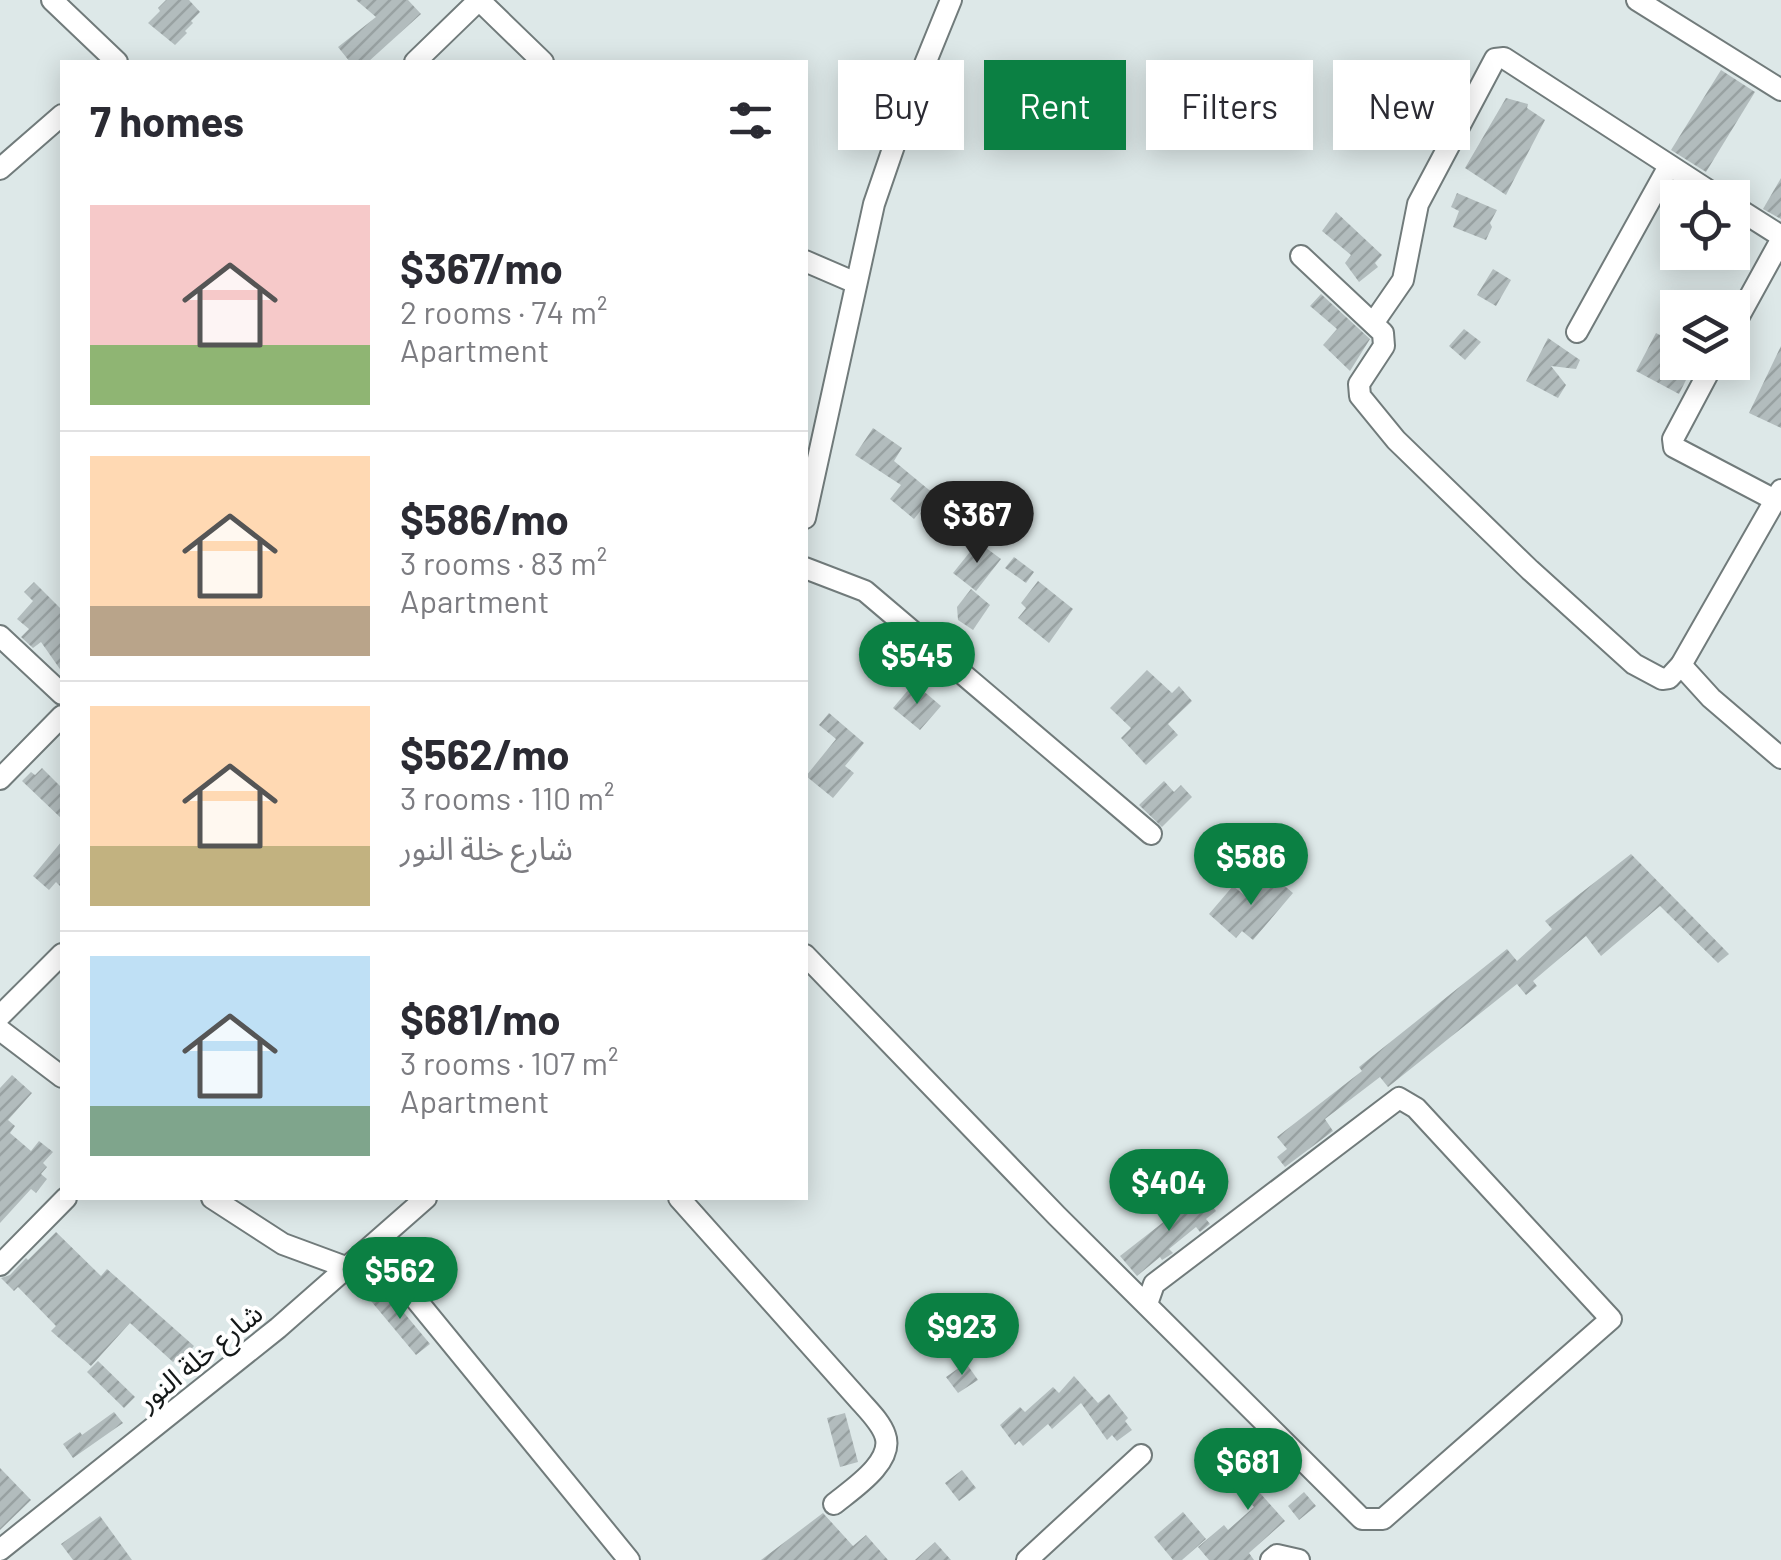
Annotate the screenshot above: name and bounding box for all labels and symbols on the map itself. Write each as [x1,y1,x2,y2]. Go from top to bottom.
pin: $367 [918,481,1036,566]
pin: $545 [858,622,976,707]
pin: $586 [1192,823,1310,908]
pin: $404 [1110,1149,1228,1234]
pin: $562 [341,1237,459,1322]
pin: $923 [903,1293,1021,1378]
street label: شارع خلة النور [129,1295,272,1421]
pin: $681 [1189,1428,1307,1513]

